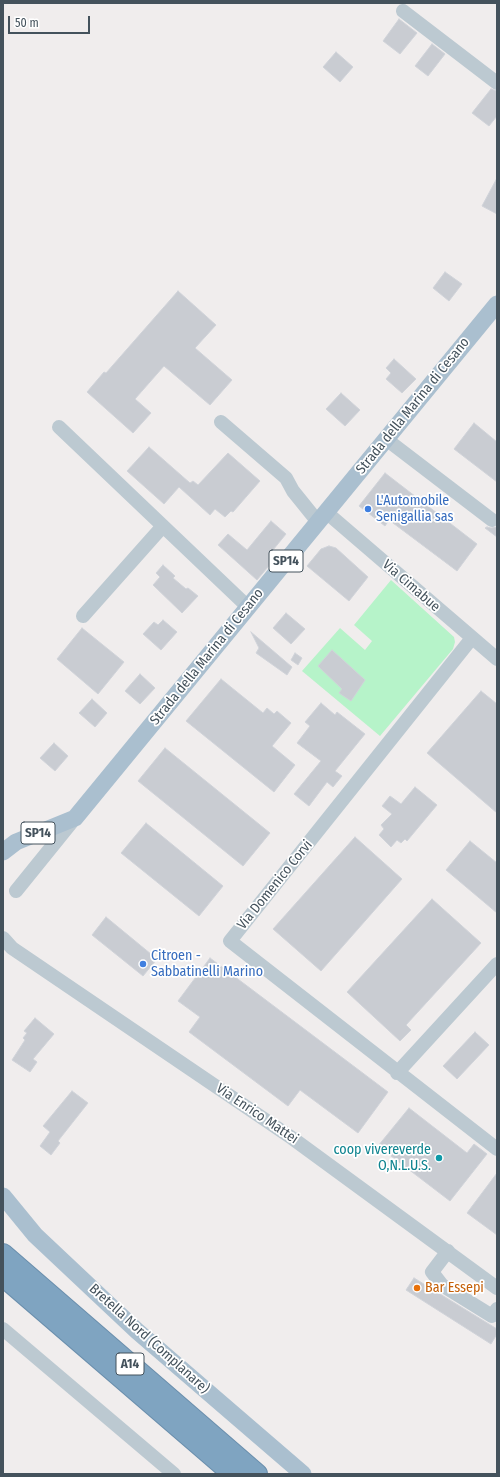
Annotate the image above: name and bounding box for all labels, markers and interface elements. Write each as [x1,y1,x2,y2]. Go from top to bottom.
scale bar [10,8,92,34]
text: 50 m [15,16,39,30]
street label: Strada della Marina di Cesano [353,334,473,478]
place label: L'Automobile Senigallia sas [376,493,453,526]
marker: L'Automobile Senigallia sas [363,504,373,514]
road number: SP14 [269,550,303,572]
street label: Via Cimabue [379,556,443,616]
street label: Strada della Marina di Cesano [147,585,267,729]
road number: SP14 [21,822,55,844]
street label: Via Domenico Corvi [234,837,316,933]
place label: Citroen - Sabbatinelli Marino [151,948,263,980]
marker: Citroen - Sabbatinelli Marino [138,959,148,969]
street label: Via Enrico Mattei [213,1080,301,1148]
place label: coop vivereverde O,N.L.U.S. [334,1142,431,1174]
marker: coop vivereverde O,N.L.U.S. [434,1153,444,1163]
place label: Bar Essepi [425,1280,484,1296]
street label: Bretella Nord (Complanare) [85,1281,213,1397]
marker: Bar Essepi [412,1283,422,1293]
road number: A14 [116,1353,144,1375]

